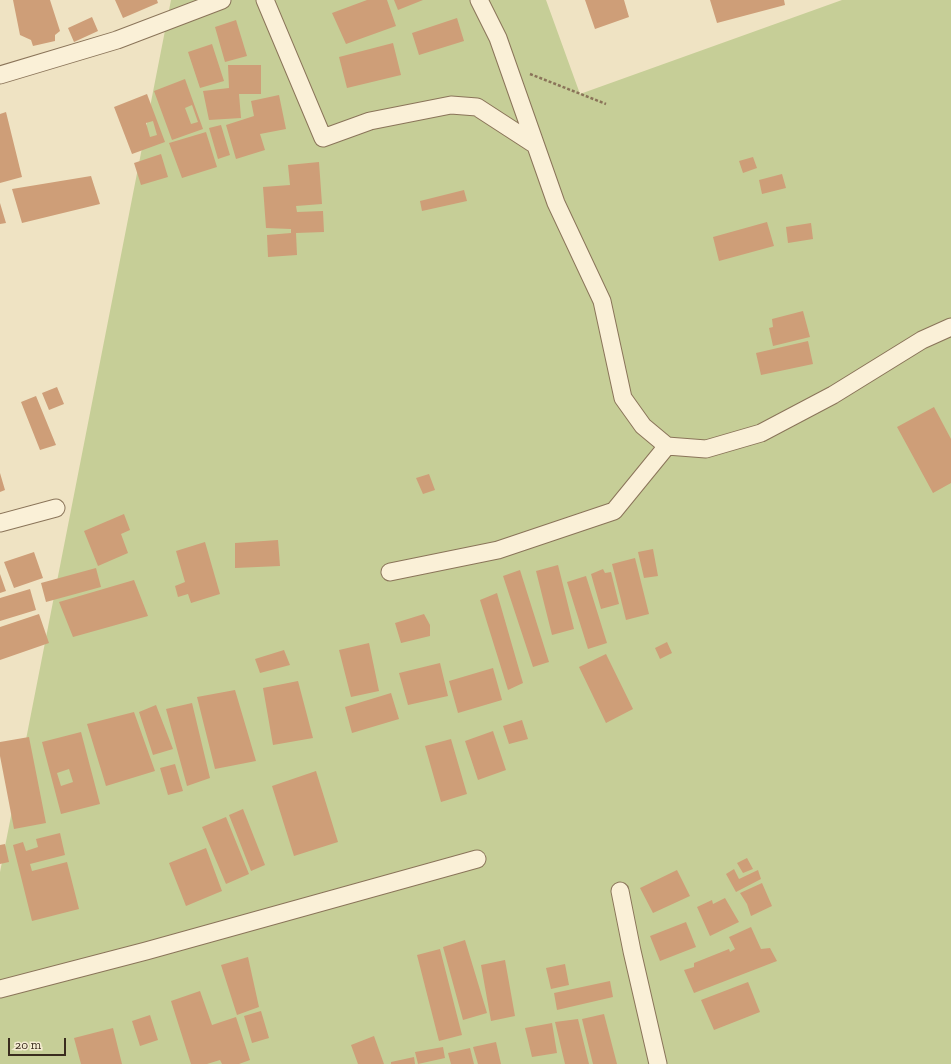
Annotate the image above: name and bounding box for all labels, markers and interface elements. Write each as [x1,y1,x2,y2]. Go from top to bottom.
scale bar [10,1030,68,1056]
text: 20 m [15,1038,41,1052]

